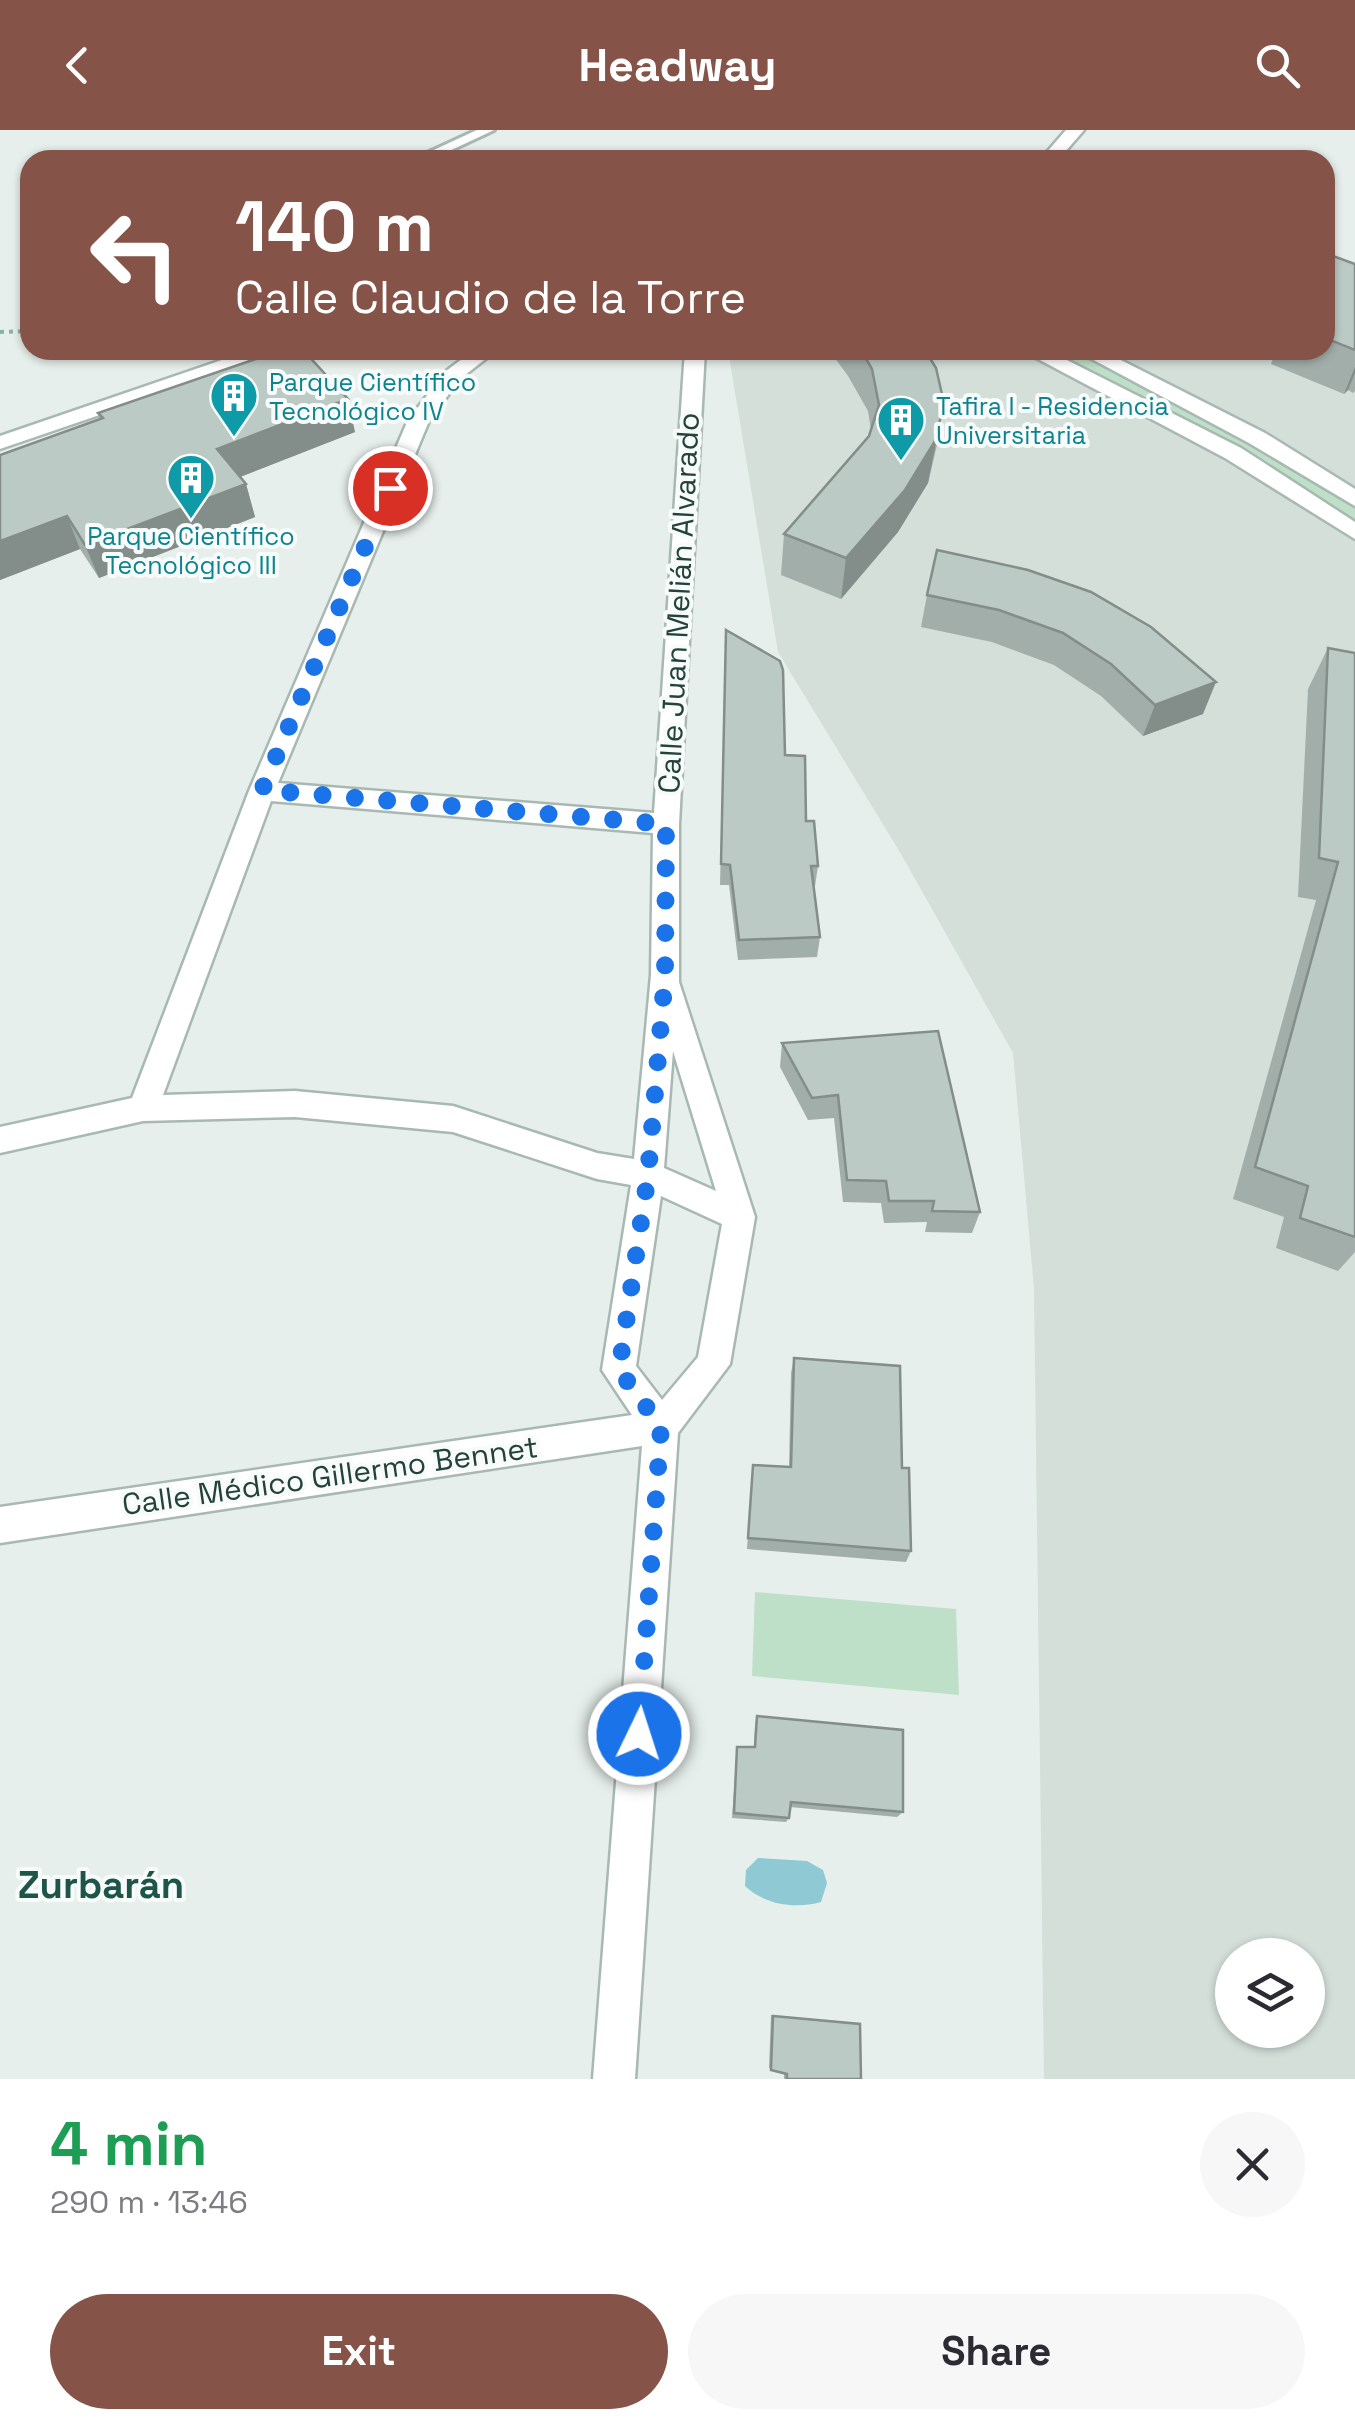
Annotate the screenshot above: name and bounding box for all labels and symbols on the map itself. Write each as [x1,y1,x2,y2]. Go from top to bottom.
place label: Parque Científico Tecnológico IV [269,366,476,427]
building icon: Parque Científico Tecnológico IV [208,370,260,438]
place label: Tafira I - Residencia Universitaria [936,390,1169,451]
building icon: Tafira I - Residencia Universitaria [875,394,927,462]
street label: Calle Juan Melián Alvarado [649,411,708,794]
pin [348,446,433,531]
building icon: Parque Científico Tecnológico III [165,452,217,520]
place label: Parque Científico Tecnológico III [87,520,295,581]
street label: Calle Médico Gillermo Bennet [119,1427,540,1524]
position arrow [587,1682,691,1786]
district label: Zurbarán [18,1861,184,1909]

